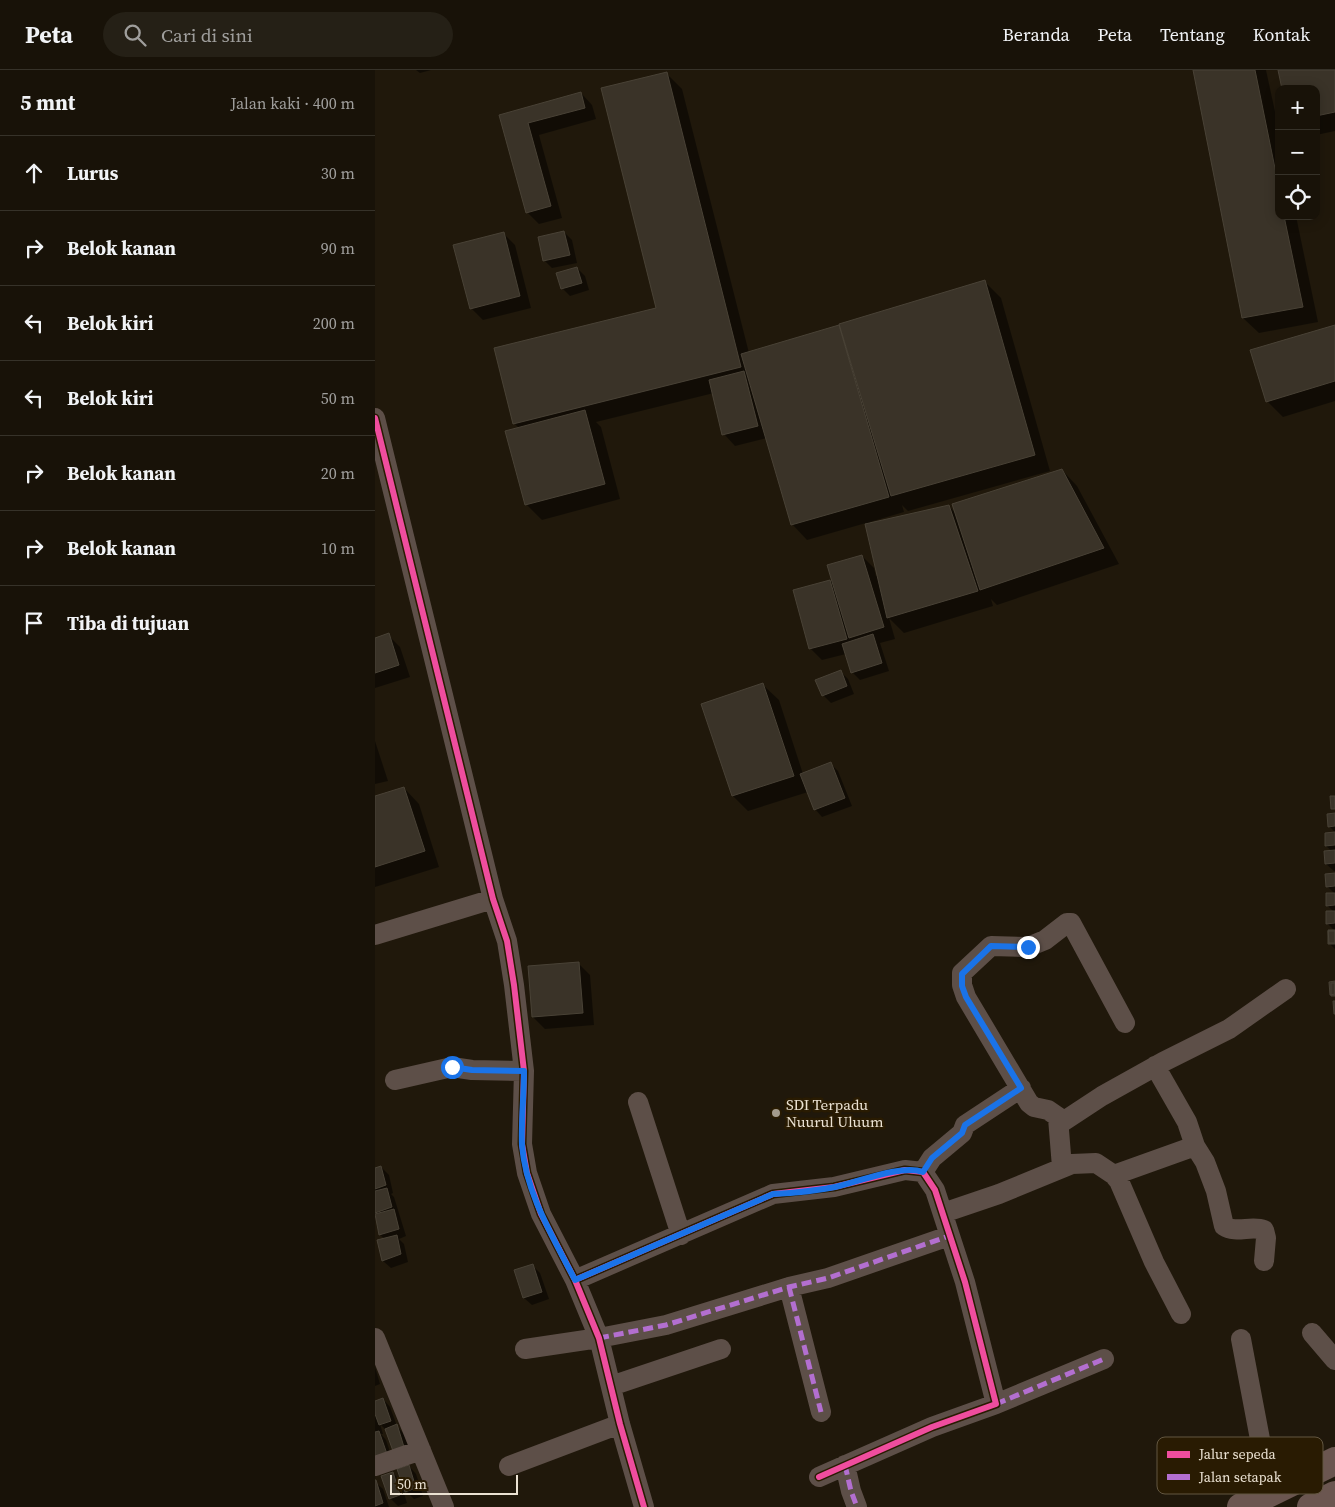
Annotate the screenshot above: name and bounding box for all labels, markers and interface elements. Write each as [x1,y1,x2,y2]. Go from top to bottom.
search box [103,12,453,57]
text: Peta [25,18,73,51]
icon: search [121,21,149,49]
text: Cari di sini [161,22,253,48]
text: Beranda [1002,22,1070,47]
text: Peta [1098,22,1132,47]
text: Tentang [1160,22,1225,47]
text: Kontak [1253,22,1310,47]
map controls [1275,85,1320,220]
button: + [1275,85,1320,130]
text: 5 mnt [20,88,75,117]
text: Jalan kaki · 400 m [230,92,355,114]
button: − [1275,130,1320,175]
icon: ahead [20,159,48,187]
text: Lurus [67,160,118,186]
text: 30 m [321,162,355,184]
button: locate [1275,175,1320,220]
icon: right [20,234,48,262]
text: Belok kanan [67,235,176,261]
text: 90 m [321,237,355,259]
icon: left [20,309,48,337]
text: Belok kiri [67,310,154,336]
text: 200 m [313,312,355,334]
icon: left [20,384,48,412]
text: Belok kiri [67,385,154,411]
text: 50 m [321,387,355,409]
icon: right [20,459,48,487]
text: Belok kanan [67,460,176,486]
text: 20 m [321,462,355,484]
icon: right [20,534,48,562]
text: Belok kanan [67,535,176,561]
text: 10 m [321,537,355,559]
icon: arrive [20,609,48,637]
text: Tiba di tujuan [67,610,189,636]
route end [1017,936,1040,959]
route start [441,1056,464,1079]
place label: SDI Terpadu Nuurul Uluum [786,1094,884,1132]
marker: SDI Terpadu Nuurul Uluum [770,1107,782,1119]
legend [1157,1437,1323,1494]
text: Jalur sepeda [1198,1444,1277,1464]
text: Jalan setapak [1198,1467,1282,1487]
scale bar [390,1472,517,1495]
text: 50 m [397,1474,427,1494]

